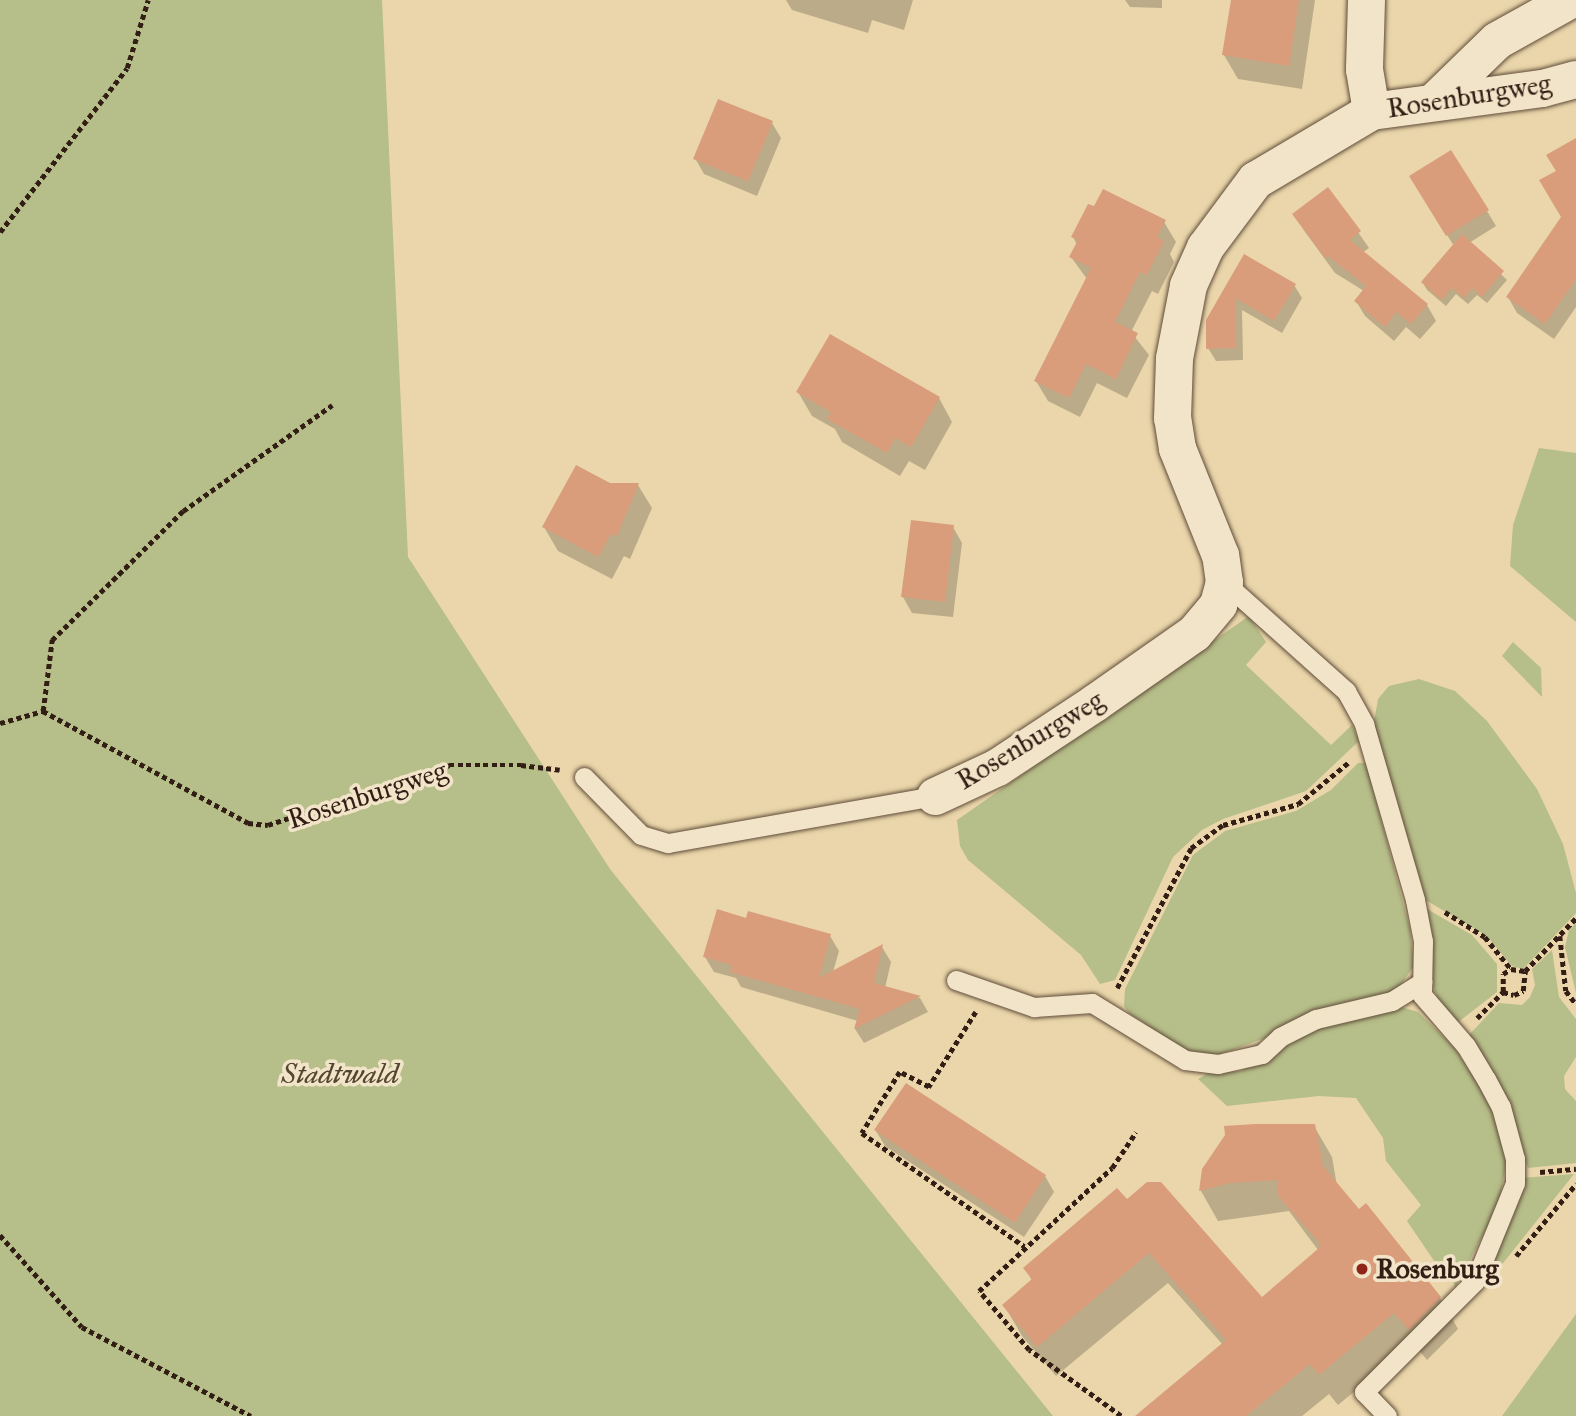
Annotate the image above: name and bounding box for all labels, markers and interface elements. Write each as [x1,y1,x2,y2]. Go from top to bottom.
street label: Rosenburgweg [1384,66,1554,126]
street label: Rosenburgweg [950,683,1110,797]
street label: Rosenburgweg [283,753,451,837]
park label: Stadtwald [281,1057,399,1091]
place label: Rosenburg [1376,1252,1499,1286]
marker: Rosenburg [1354,1261,1370,1277]

